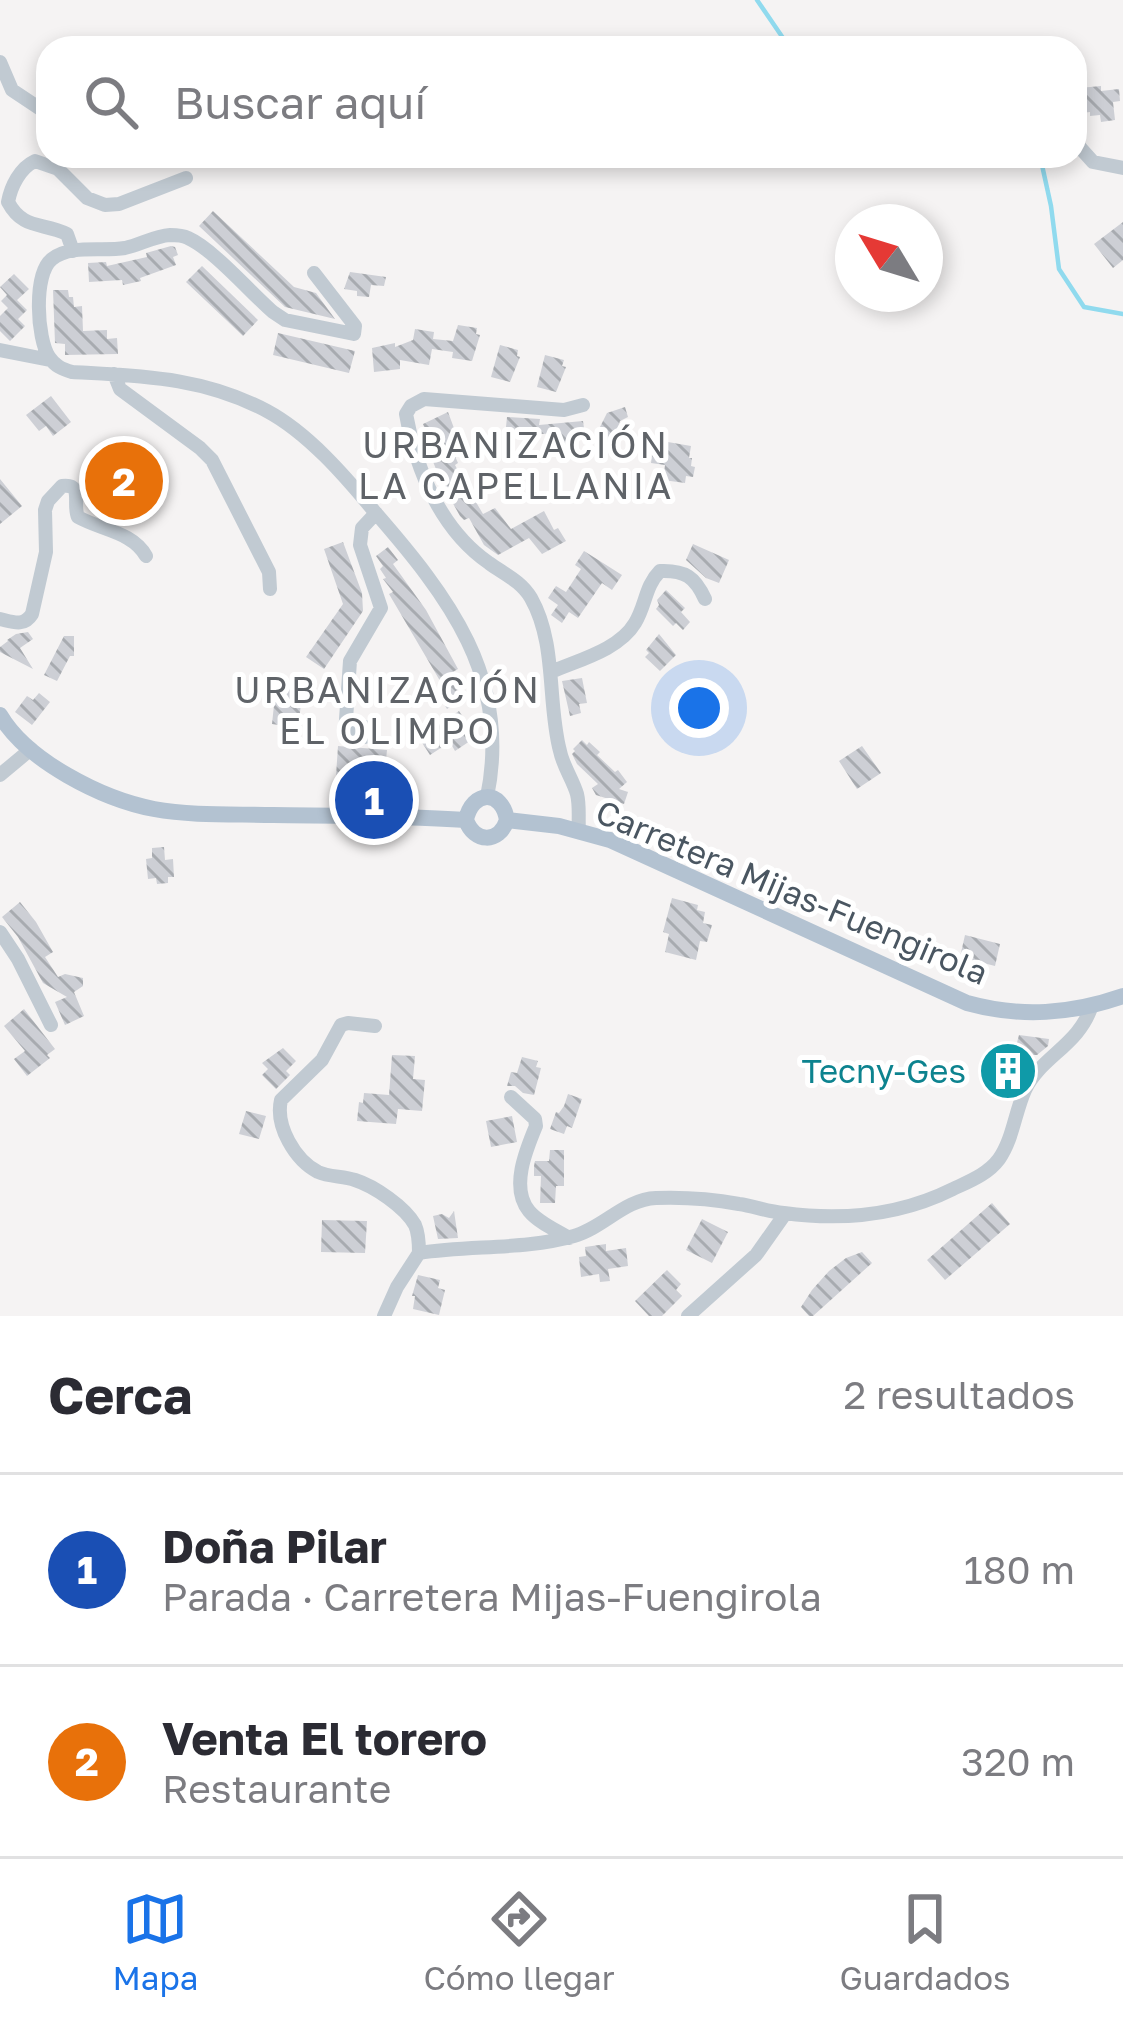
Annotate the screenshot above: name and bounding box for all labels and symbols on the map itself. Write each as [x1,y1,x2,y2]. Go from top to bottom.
north arrow [835,204,943,312]
district label: URBANIZACIÓN LA CAPELLANIA [358,423,674,507]
pin: 2 [85,436,163,526]
district label: URBANIZACIÓN EL OLIMPO [234,668,542,752]
your location [669,678,729,738]
pin: 1 [335,755,413,845]
street label: Carretera Mijas-Fuengirola [590,791,994,992]
building icon: Tecny-Ges [977,1040,1039,1102]
place label: Tecny-Ges [801,1051,966,1090]

